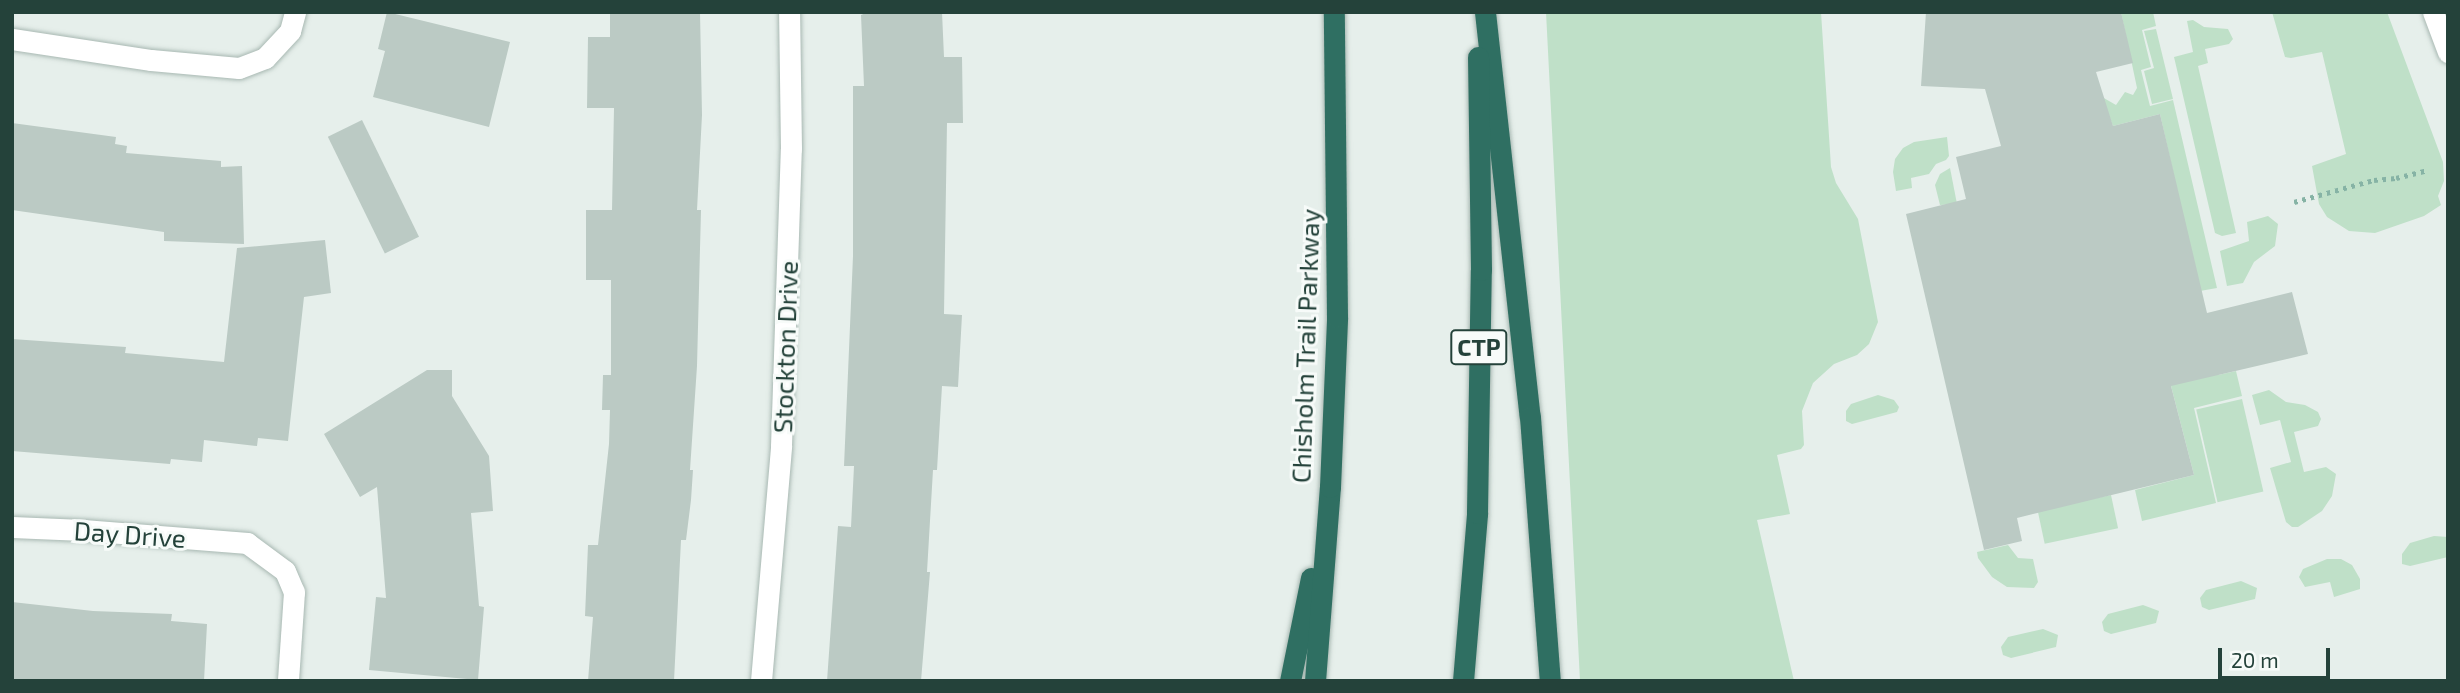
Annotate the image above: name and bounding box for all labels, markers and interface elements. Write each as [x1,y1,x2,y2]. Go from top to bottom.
street label: Chisholm Trail Parkway [1285,208,1325,484]
street label: Stockton Drive [766,260,804,434]
road number: CTP [1449,326,1509,368]
street label: Day Drive [73,515,187,553]
scale bar [2222,634,2334,678]
text: 20 m [2231,647,2279,672]

